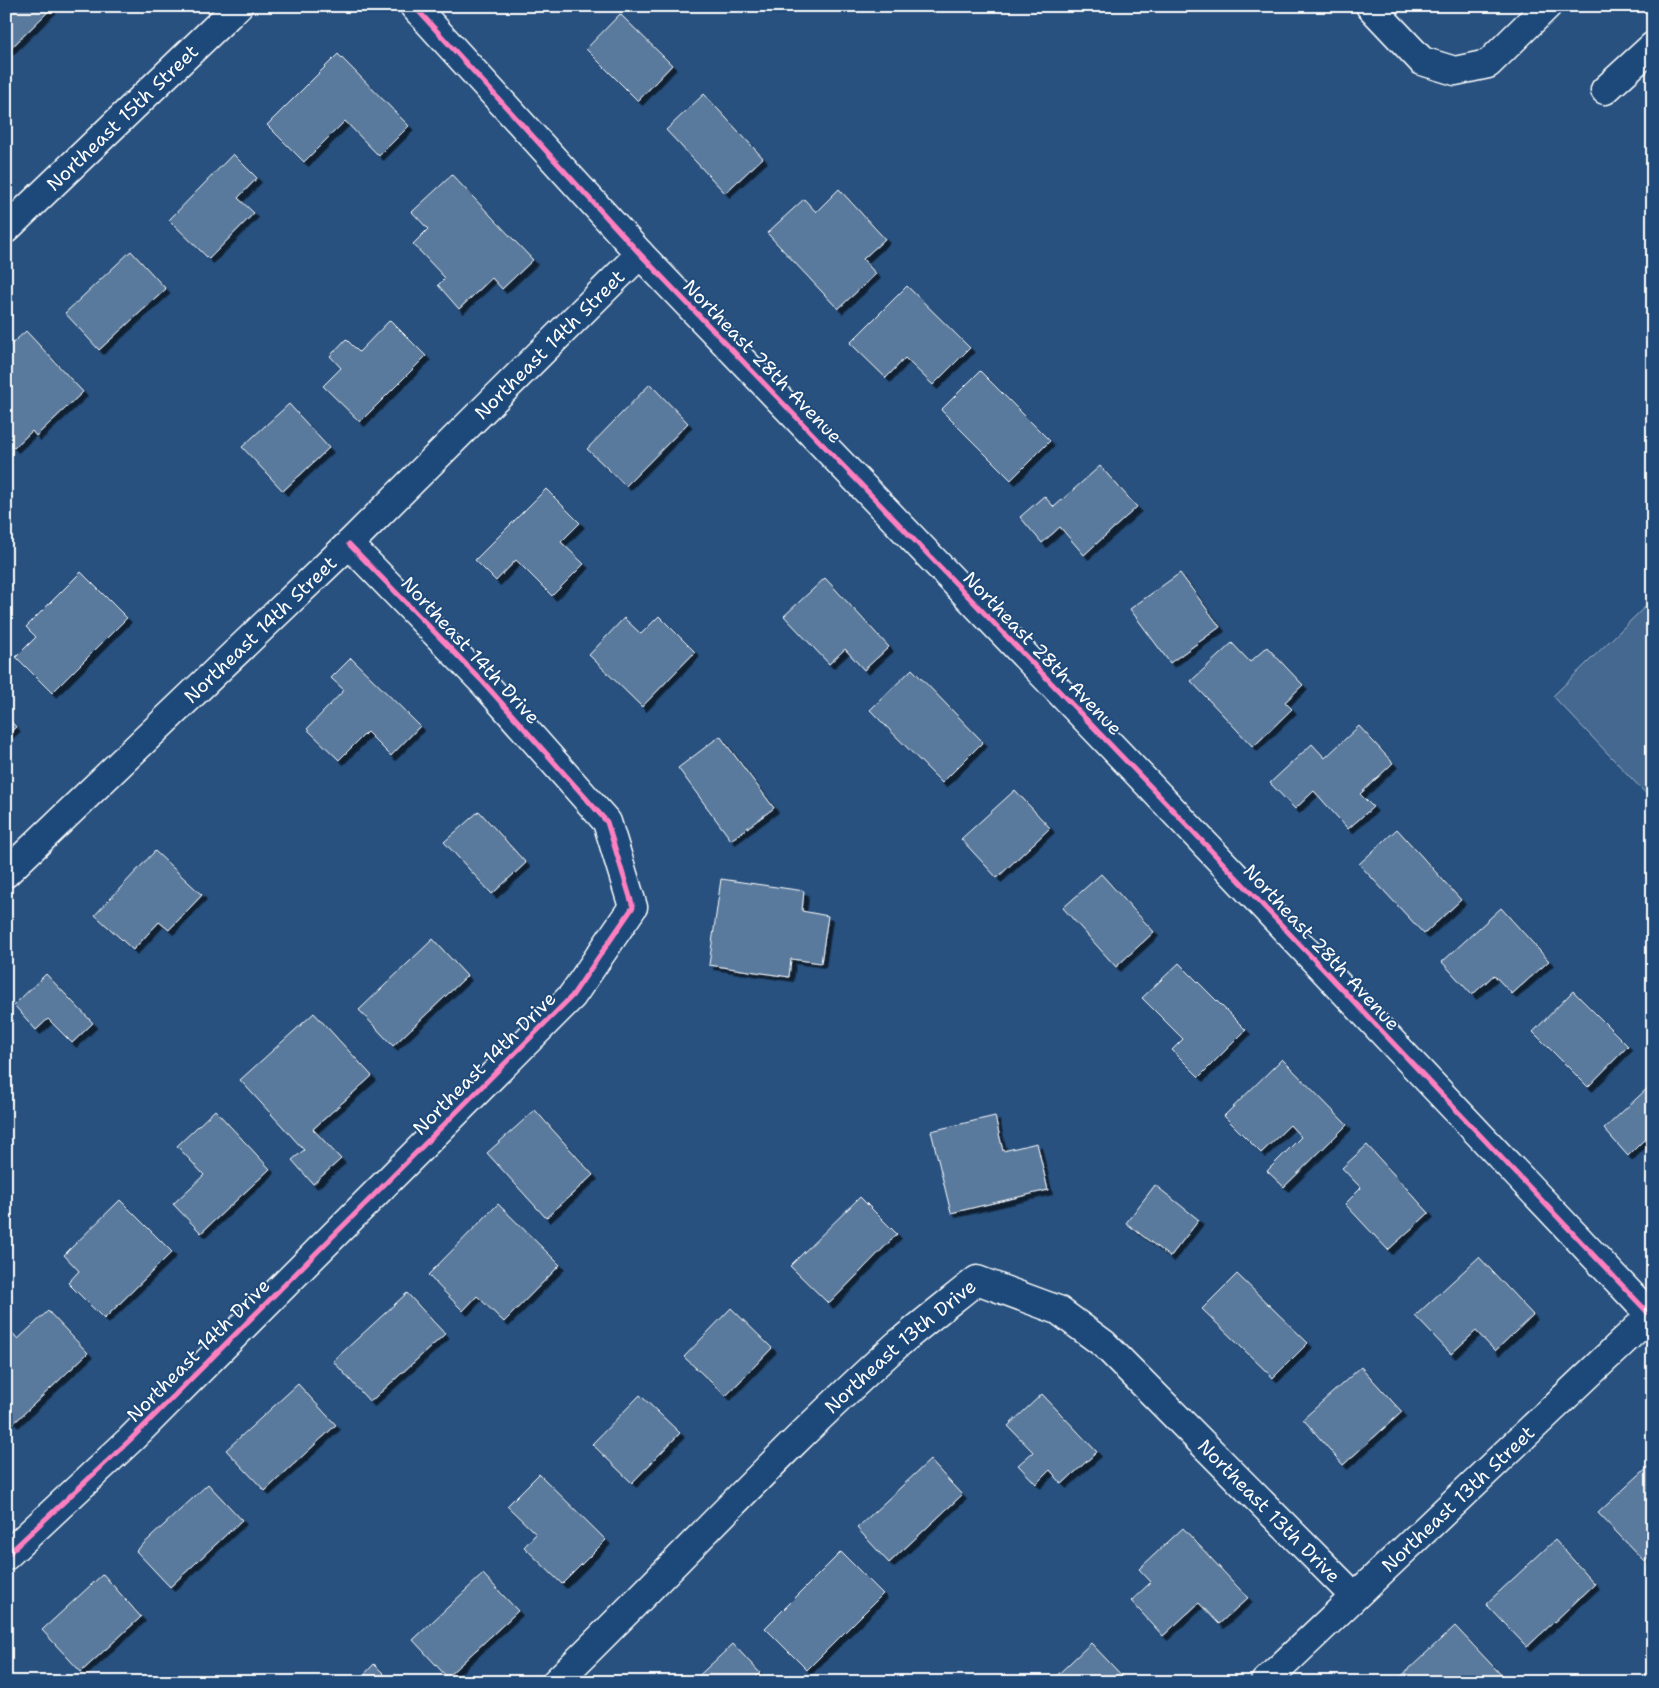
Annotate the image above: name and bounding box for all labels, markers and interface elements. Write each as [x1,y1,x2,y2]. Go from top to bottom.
street label: Northeast 15th Street [41,39,204,197]
street label: Northeast 14th Street [469,264,630,425]
street label: Northeast 28th Avenue [678,274,848,449]
street label: Northeast 14th Street [179,551,342,709]
street label: Northeast 28th Avenue [958,566,1128,741]
street label: Northeast 14th Drive [396,571,546,729]
street label: Northeast 28th Avenue [1238,859,1405,1036]
street label: Northeast 14th Drive [407,986,561,1140]
street label: Northeast 14th Drive [121,1273,275,1427]
street label: Northeast 13th Drive [819,1274,981,1419]
street label: Northeast 13th Street [1376,1420,1540,1578]
street label: Northeast 13th Drive [1192,1434,1346,1588]

